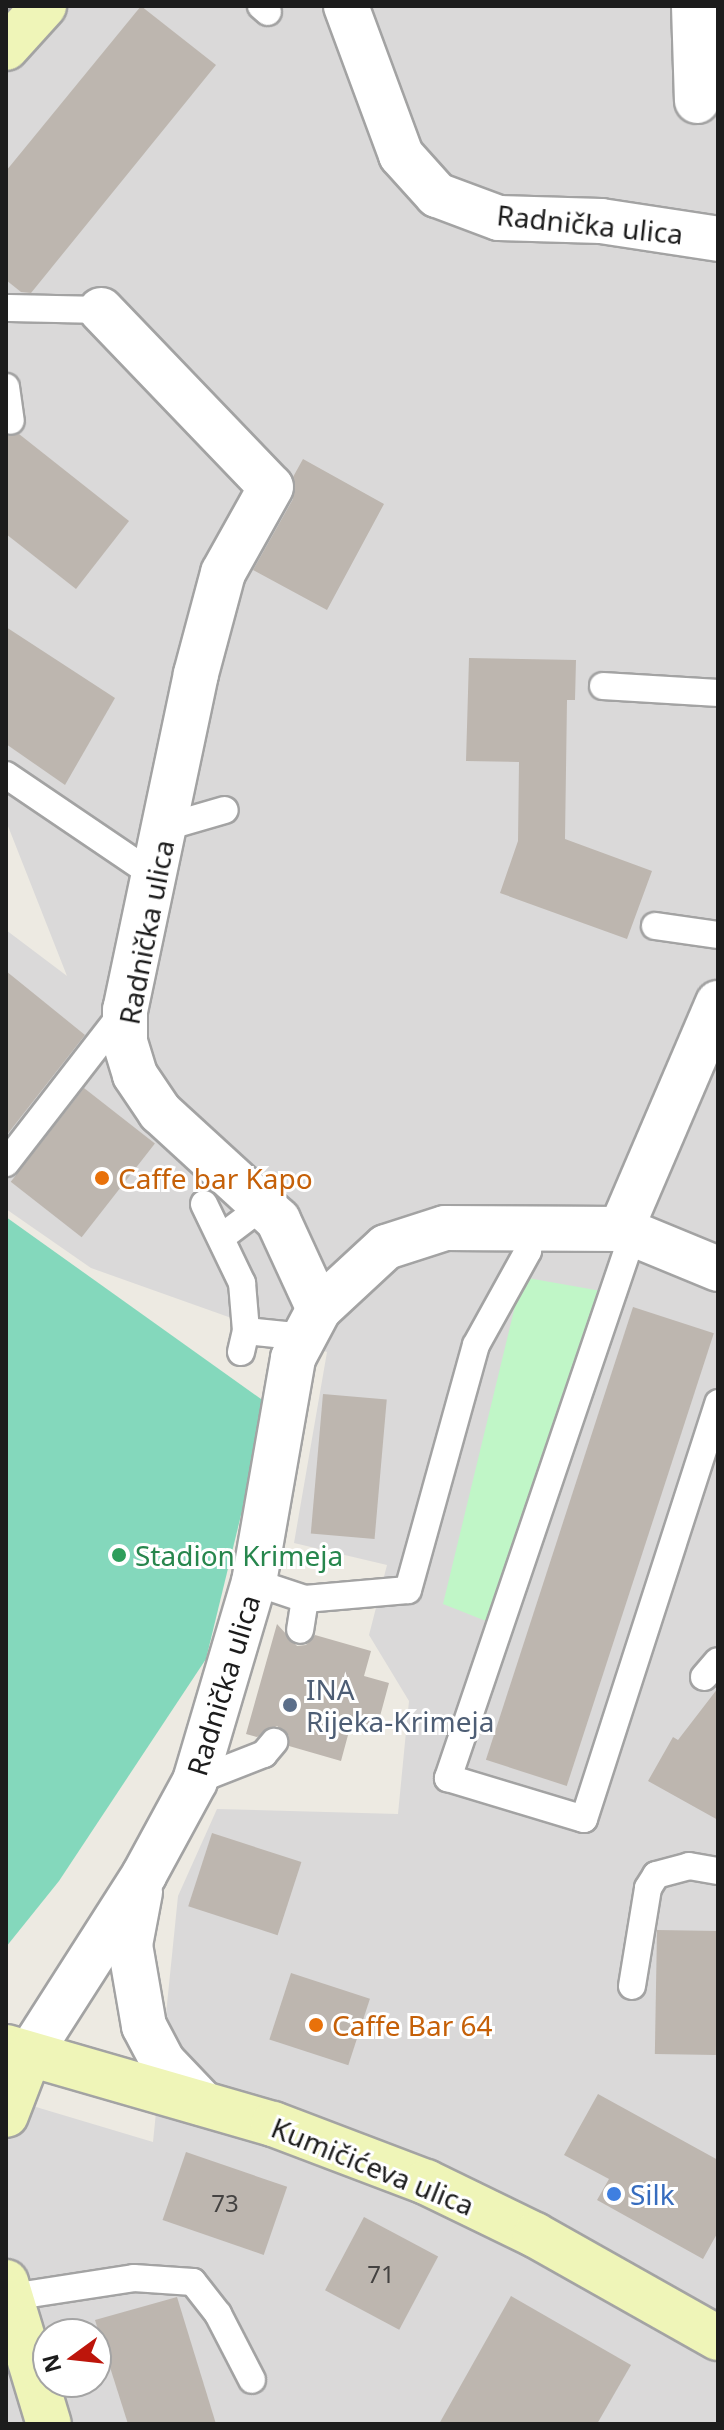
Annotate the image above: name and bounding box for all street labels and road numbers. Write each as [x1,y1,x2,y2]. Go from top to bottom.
street label: Radnička ulica [495,198,685,250]
street label: Radnička ulica [112,837,180,1027]
street label: Radnička ulica [180,1591,266,1779]
street label: Kumičićeva ulica [267,2110,479,2222]

